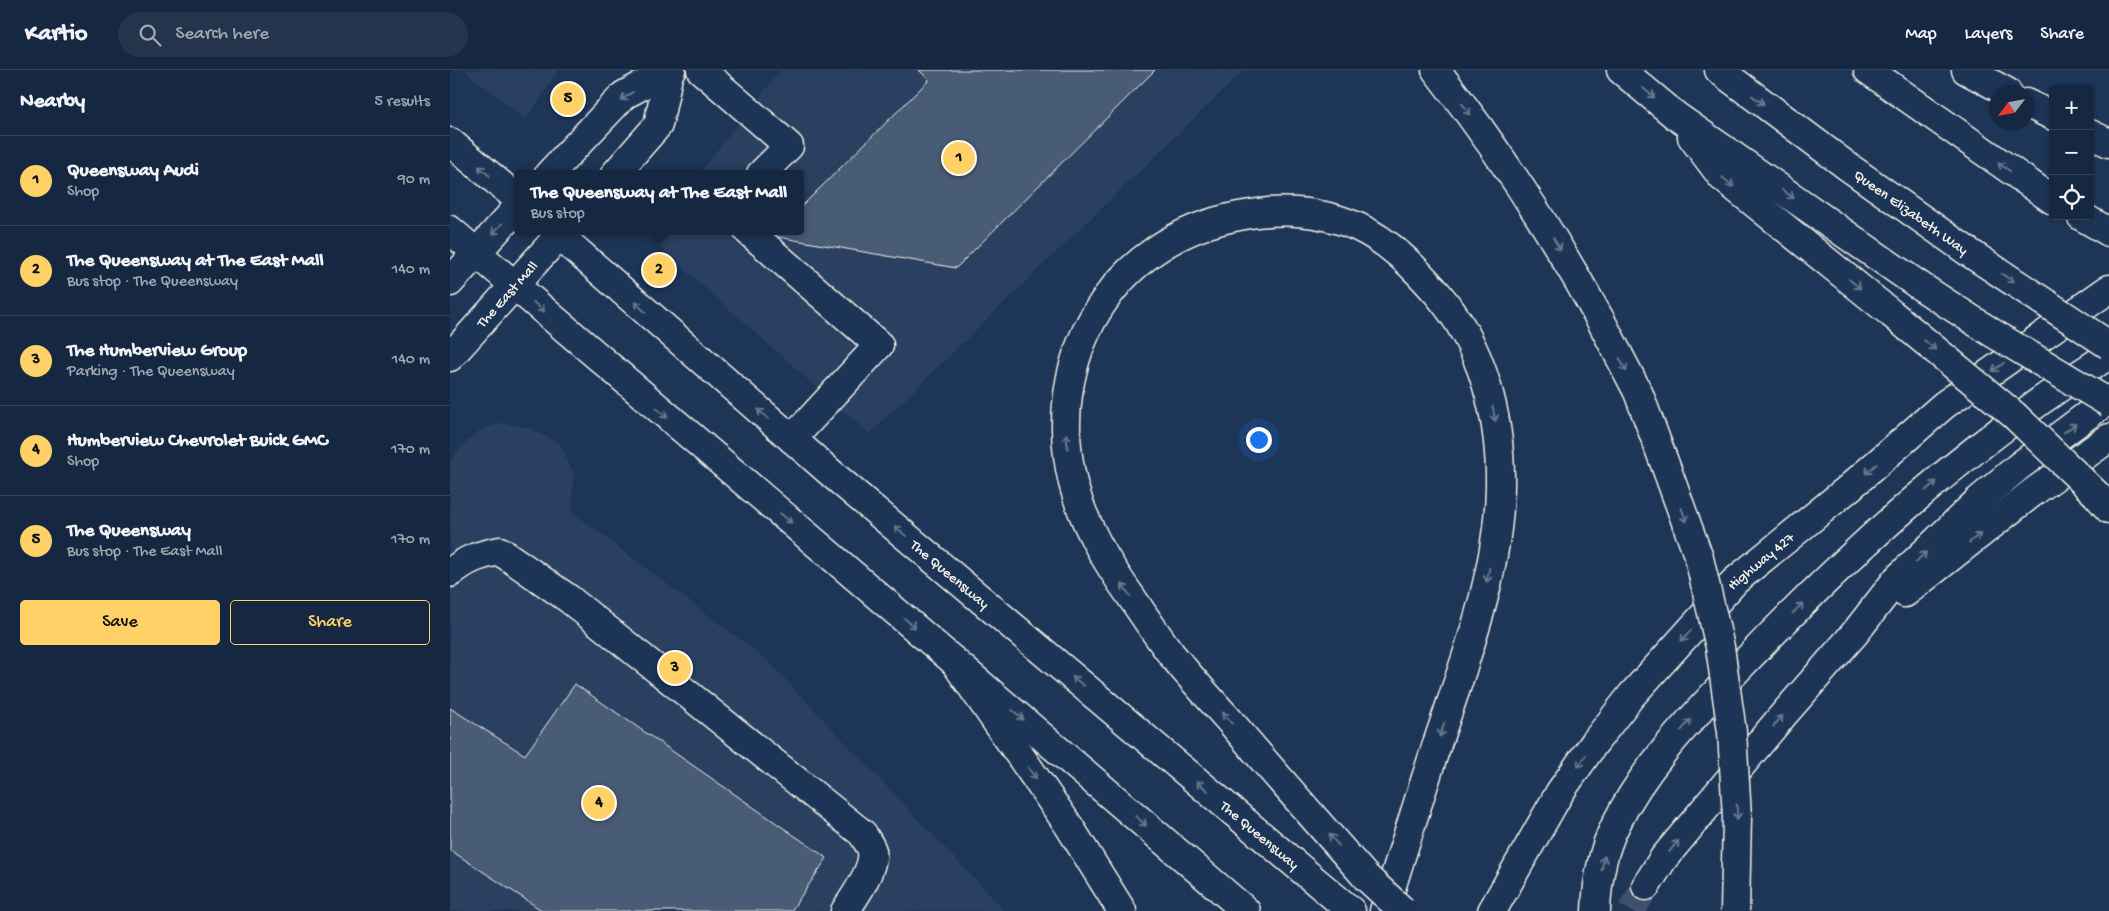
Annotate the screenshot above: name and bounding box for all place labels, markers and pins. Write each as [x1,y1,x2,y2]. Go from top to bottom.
pin: 5 [552,80,584,118]
pin: 1 [943,139,975,177]
pin: 2 [643,251,675,289]
pin: 3 [659,649,691,687]
pin: 4 [583,784,615,822]

